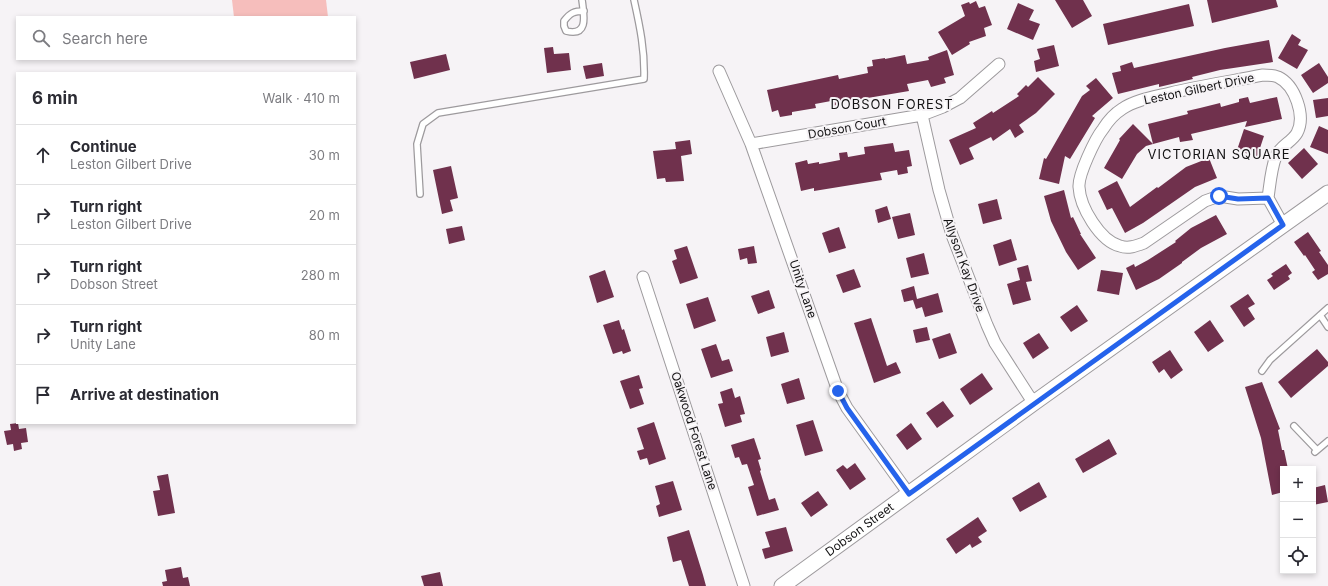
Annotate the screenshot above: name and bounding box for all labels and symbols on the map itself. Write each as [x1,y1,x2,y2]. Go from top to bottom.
street label: Leston Gilbert Drive [1142,69,1255,108]
district label: DOBSON FOREST [830,96,954,112]
street label: Dobson Court [807,113,887,142]
district label: VICTORIAN SQUARE [1147,146,1291,162]
route start [1210,187,1228,205]
street label: Allyson Kay Drive [940,216,989,314]
street label: Unity Lane [786,258,820,320]
street label: Oakwood Forest Lane [668,370,721,492]
route end [829,382,847,400]
street label: Dobson Street [822,499,897,559]

